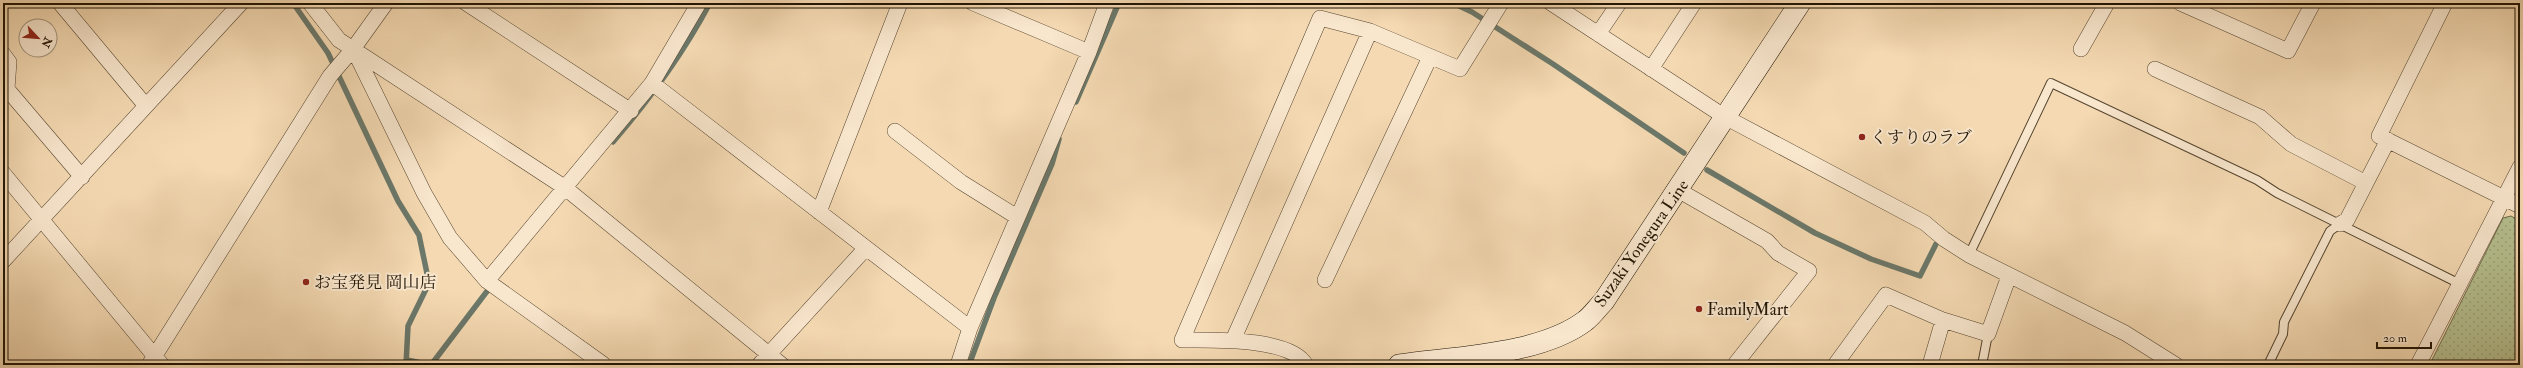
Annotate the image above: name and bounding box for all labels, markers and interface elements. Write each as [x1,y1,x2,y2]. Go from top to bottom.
north arrow [18,18,58,58]
text: N [38,34,55,50]
place label: くすりのラブ [1870,127,1972,148]
marker: くすりのラブ [1857,132,1867,142]
street label: Suzaki Yonegura Line [1590,176,1693,311]
place label: お宝発見 岡山店 [314,272,437,293]
marker: お宝発見 岡山店 [301,277,311,287]
place label: FamilyMart [1707,299,1789,321]
marker: FamilyMart [1694,304,1704,314]
scale bar [2377,324,2431,350]
text: 20 m [2383,331,2408,346]

